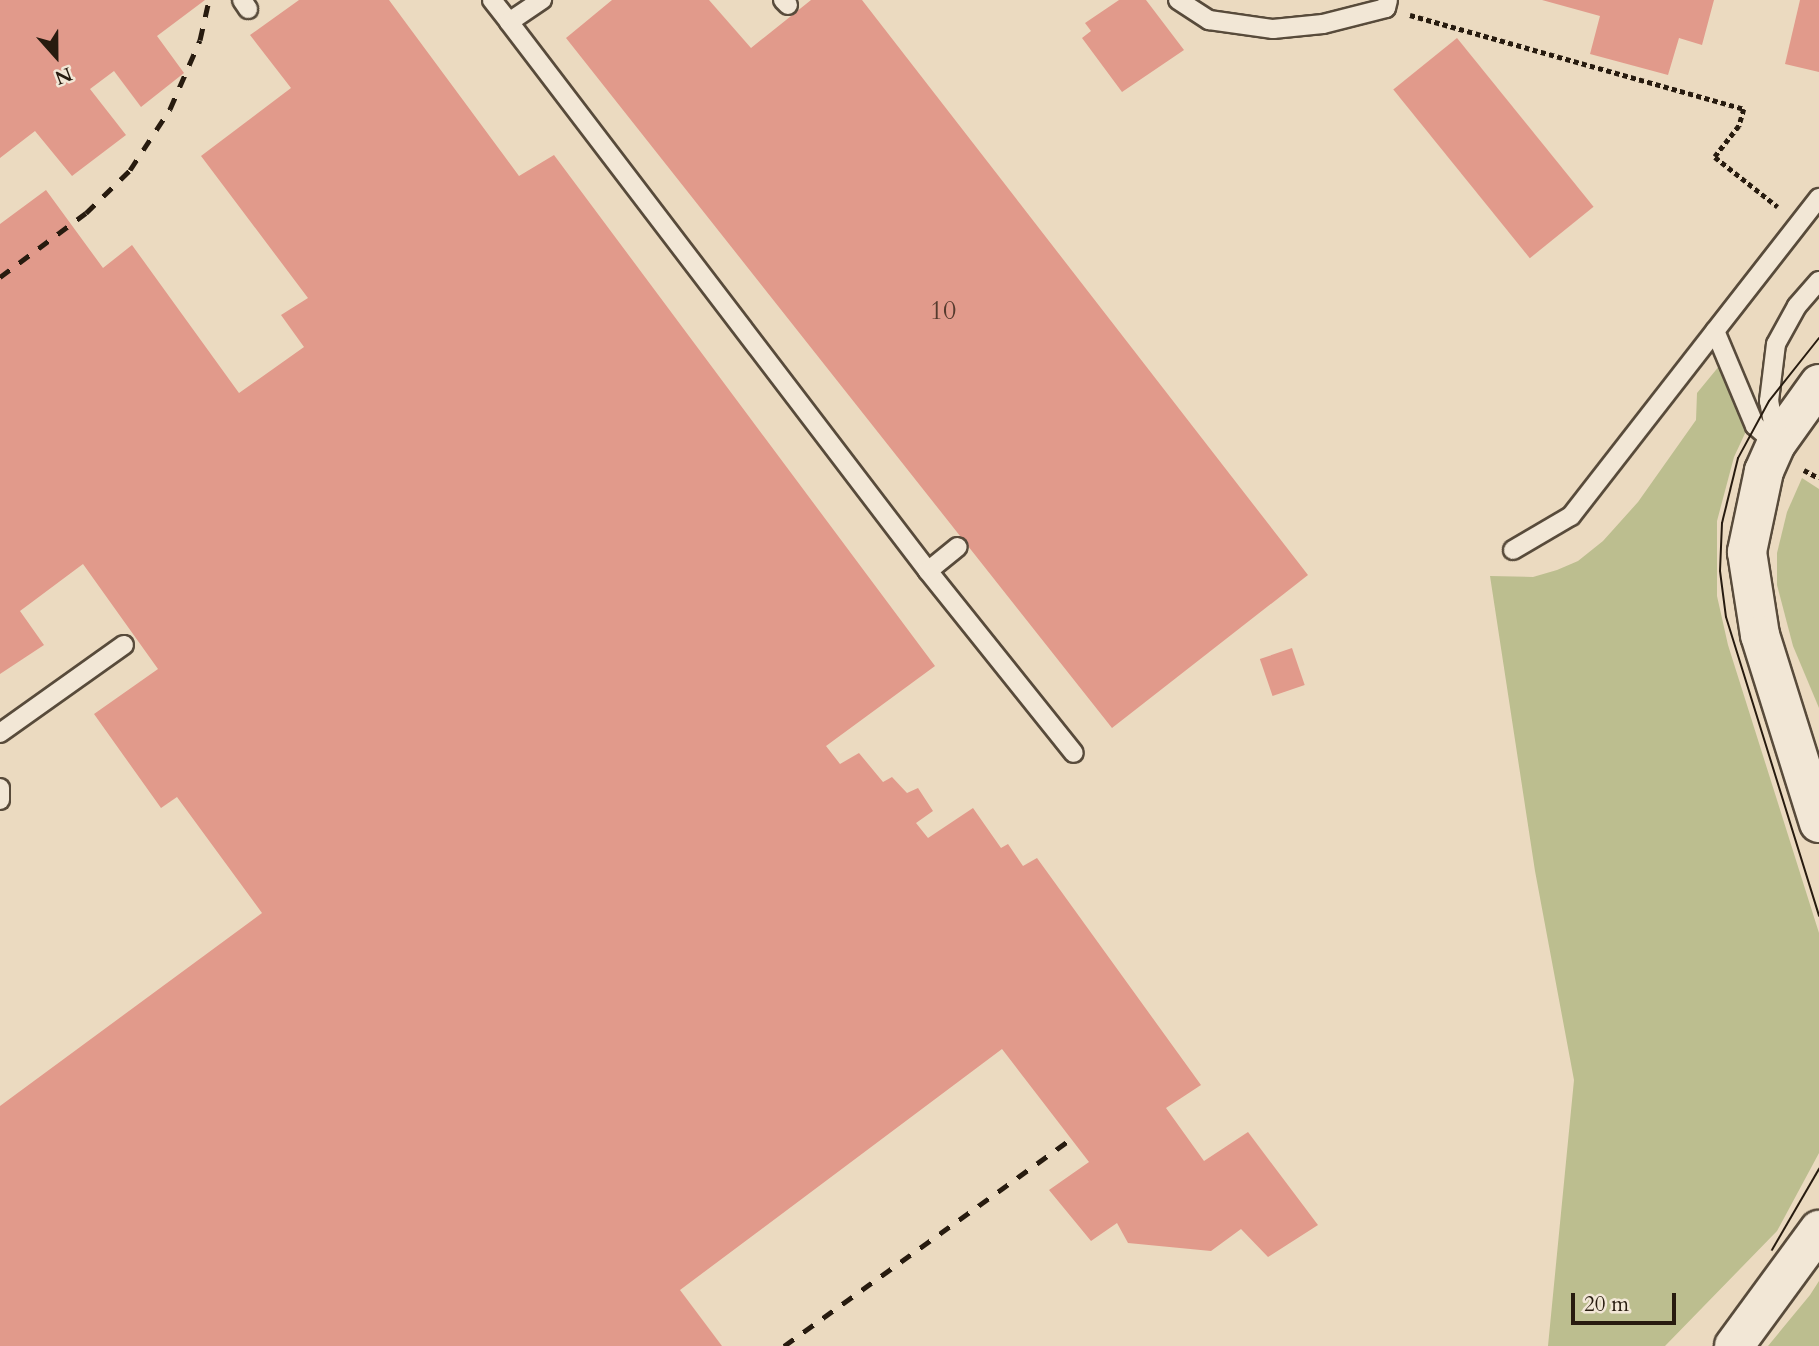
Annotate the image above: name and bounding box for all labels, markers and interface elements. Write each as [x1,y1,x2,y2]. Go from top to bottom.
north arrow [21,21,91,91]
text: N [51,61,76,91]
house number: 10 [930,295,956,327]
scale bar [1574,1280,1679,1324]
text: 20 m [1584,1290,1629,1319]

